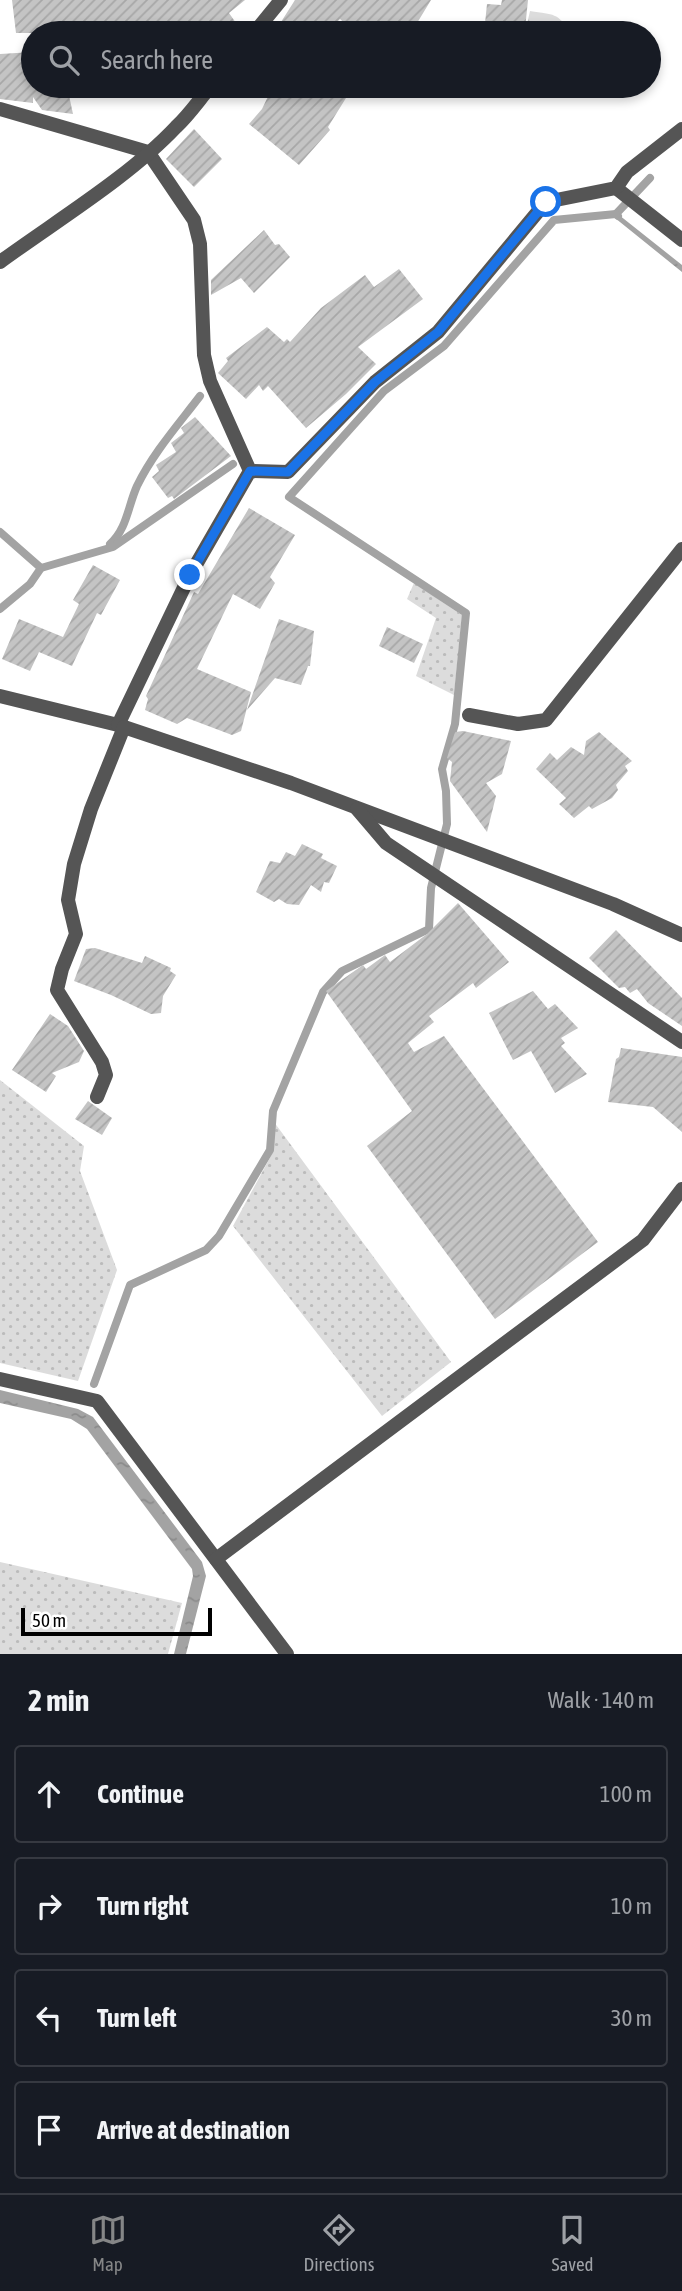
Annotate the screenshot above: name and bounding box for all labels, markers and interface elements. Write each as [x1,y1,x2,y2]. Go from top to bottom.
search box [21,21,661,98]
icon: search [45,41,83,79]
text: Search here [101,45,213,75]
route start [530,186,561,217]
route end [174,559,205,590]
scale bar [21,1605,212,1637]
text: 50 m [32,1609,66,1631]
text: 2 min [28,1683,89,1717]
text: Walk · 140 m [548,1687,654,1713]
icon: ahead [30,1775,68,1813]
text: Continue [97,1779,184,1809]
text: 100 m [600,1781,652,1807]
icon: right [30,1887,68,1925]
text: Turn right [97,1891,188,1921]
text: 10 m [611,1893,652,1919]
icon: left [30,1999,68,2037]
text: Turn left [97,2003,177,2033]
text: 30 m [611,2005,652,2031]
icon: arrive [30,2111,68,2149]
text: Arrive at destination [97,2115,290,2145]
tab: Map [89,2211,127,2275]
tab: Directions [304,2211,374,2275]
tab: Saved [551,2211,593,2275]

